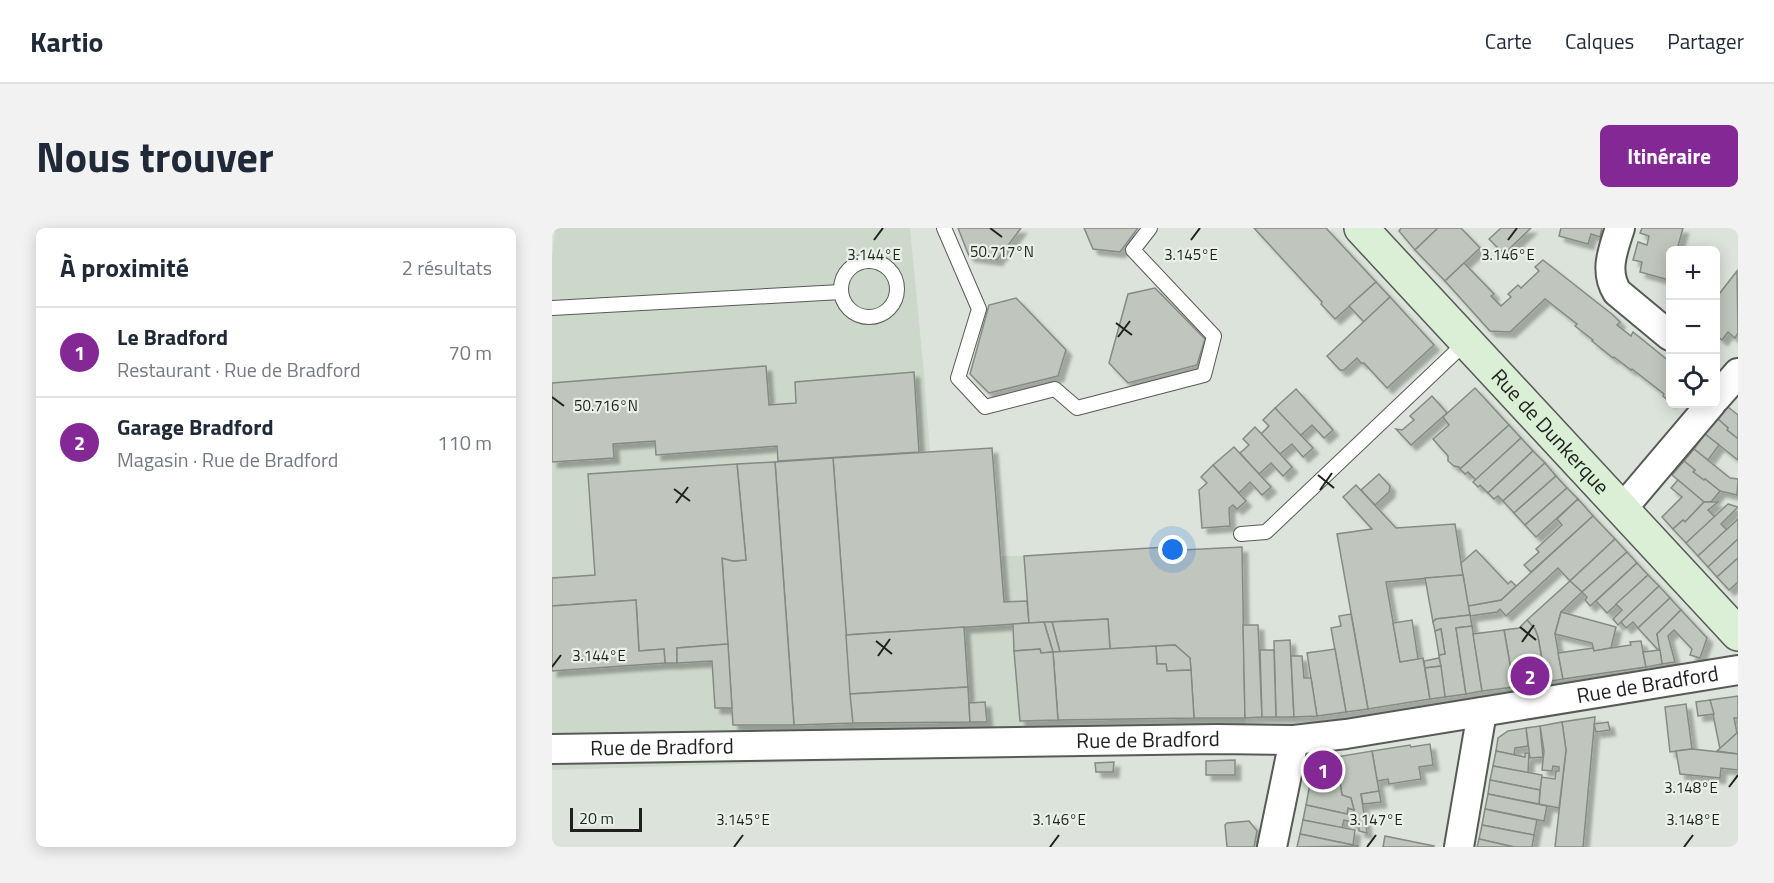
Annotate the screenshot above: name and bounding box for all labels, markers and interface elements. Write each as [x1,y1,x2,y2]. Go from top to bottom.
text: Kartio [30,20,104,63]
text: Carte [1485,25,1532,57]
text: Calques [1565,25,1634,57]
text: Partager [1667,25,1744,57]
text: Nous trouver [36,124,274,188]
button: Itinéraire [1600,125,1738,187]
text: 50.717°N [970,240,1034,263]
text: 3.144°E [847,243,901,266]
text: 3.145°E [1164,243,1218,266]
text: 3.146°E [1481,243,1535,266]
map controls [1666,246,1720,408]
button: + [1666,246,1720,300]
text: À proximité [60,248,189,287]
text: 2 résultats [402,252,492,283]
button: − [1666,300,1720,354]
text: Le Bradford [117,320,228,354]
text: 1 [74,337,85,368]
text: 70 m [448,337,492,368]
text: Restaurant · Rue de Bradford [117,354,361,385]
button: locate [1666,354,1720,408]
street label: Rue de Dunkerque [1484,361,1618,501]
text: 50.716°N [574,394,638,417]
text: Garage Bradford [117,410,274,444]
text: 2 [74,427,85,458]
text: 110 m [437,427,492,458]
text: Magasin · Rue de Bradford [117,444,338,475]
your location [1158,535,1187,564]
text: 3.144°E [572,644,626,667]
pin: 2 [1510,654,1550,698]
street label: Rue de Bradford [1574,656,1721,711]
street label: Rue de Bradford [1076,722,1220,756]
street label: Rue de Bradford [590,729,734,763]
pin: 1 [1304,748,1342,792]
text: 3.148°E [1664,776,1718,799]
scale bar [570,805,642,832]
text: 20 m [579,806,614,830]
text: 3.145°E [716,808,770,831]
text: 3.146°E [1032,808,1086,831]
text: 3.147°E [1349,808,1403,831]
text: 3.148°E [1666,808,1720,831]

